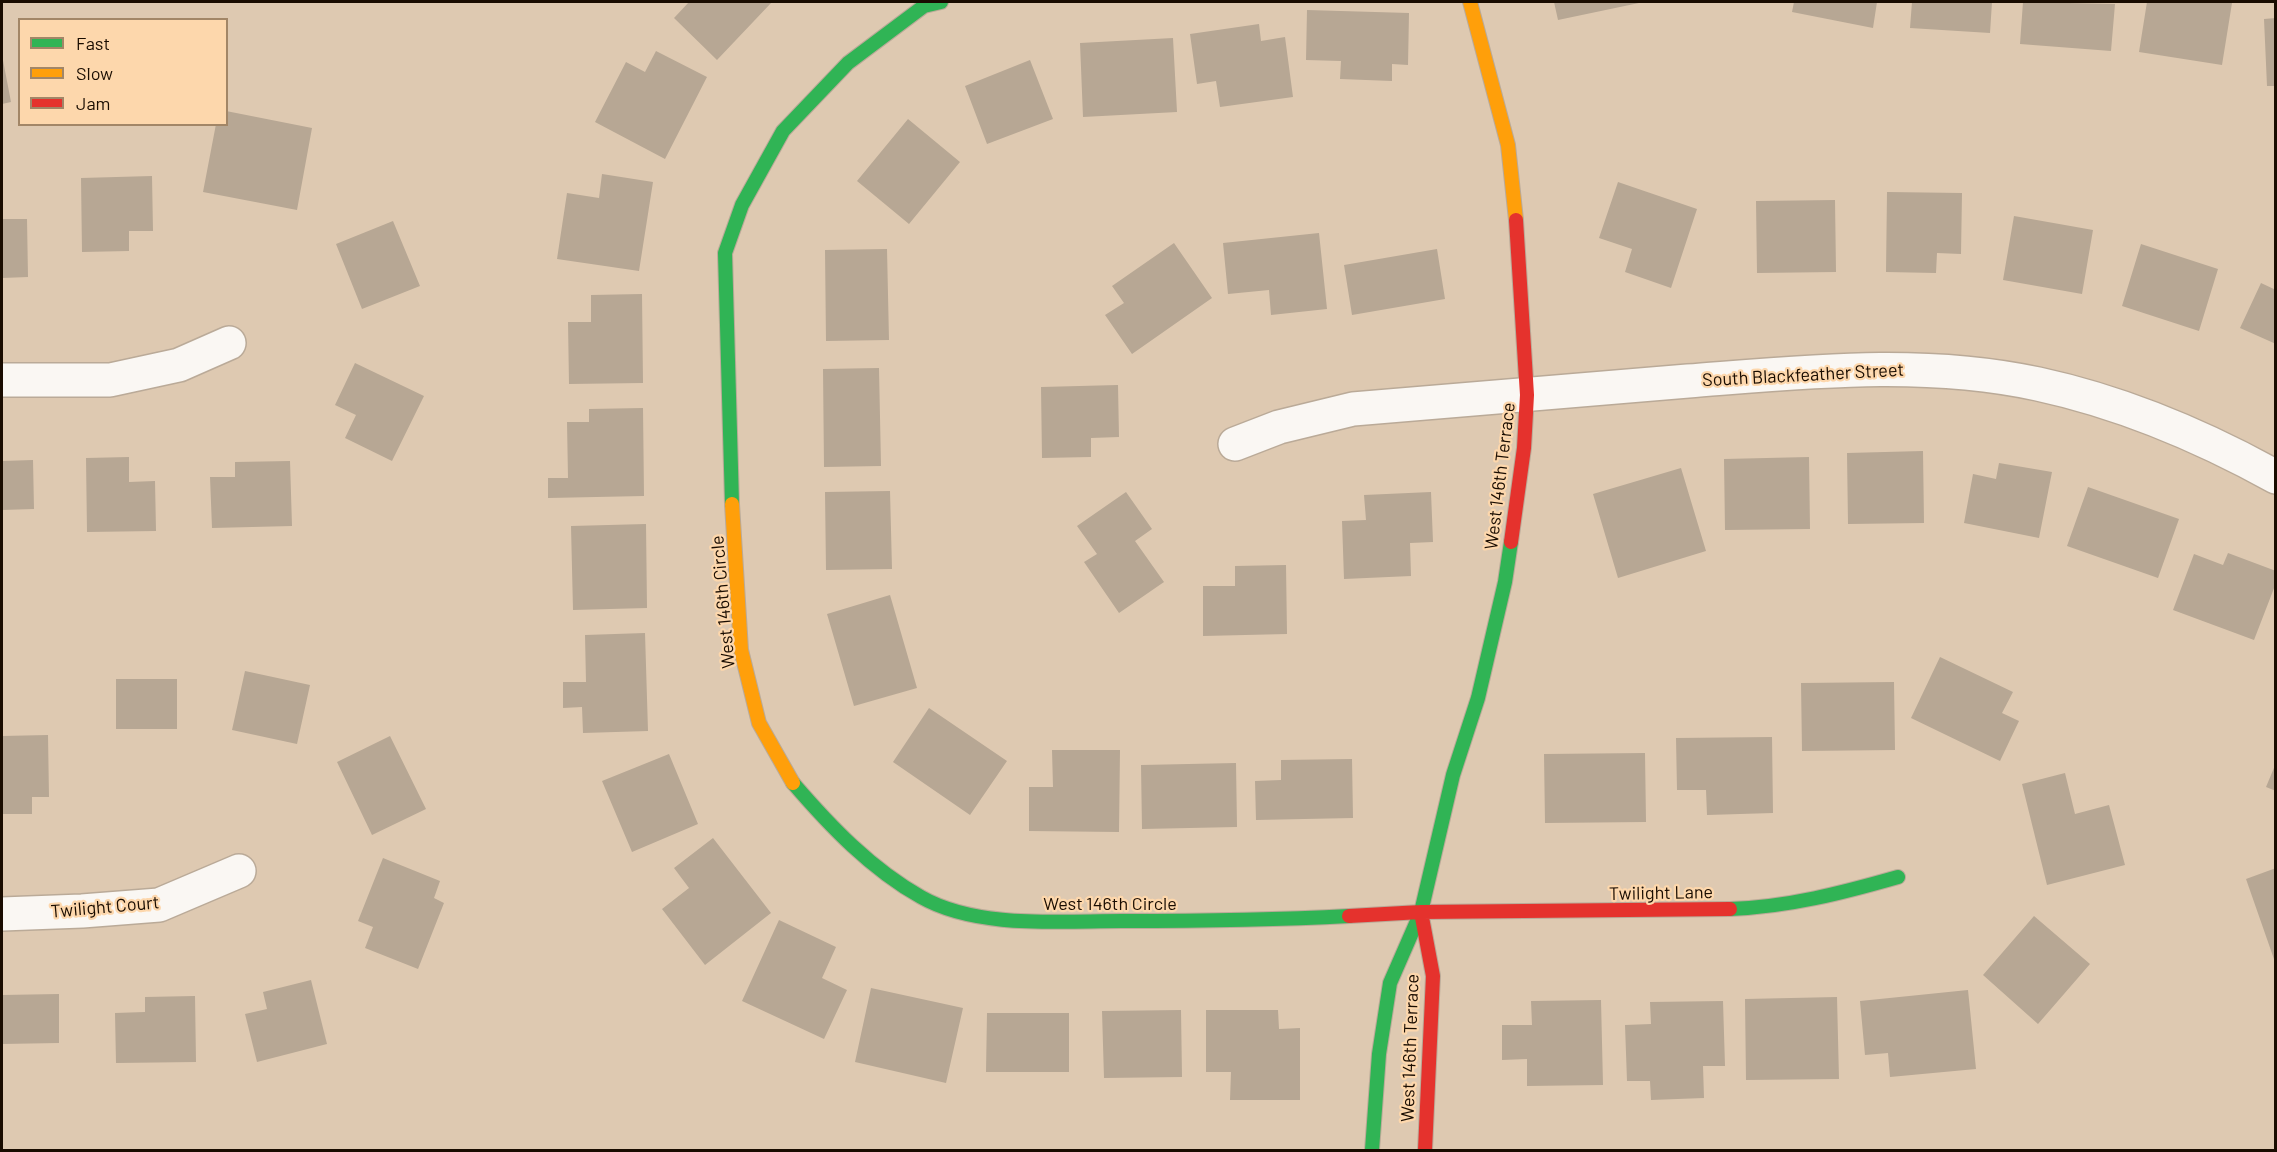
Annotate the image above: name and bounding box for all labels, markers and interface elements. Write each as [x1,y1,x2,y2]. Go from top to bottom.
legend [18,18,228,126]
text: Fast [76,32,110,54]
text: Slow [76,62,113,84]
text: Jam [76,92,110,114]
street label: South Blackfeather Street [1702,359,1904,391]
street label: West 146th Terrace [1480,401,1520,551]
street label: West 146th Circle [706,535,740,669]
street label: Twilight Lane [1609,881,1713,905]
street label: Twilight Court [50,891,160,923]
street label: West 146th Circle [1043,893,1177,915]
street label: West 146th Terrace [1397,974,1423,1122]

